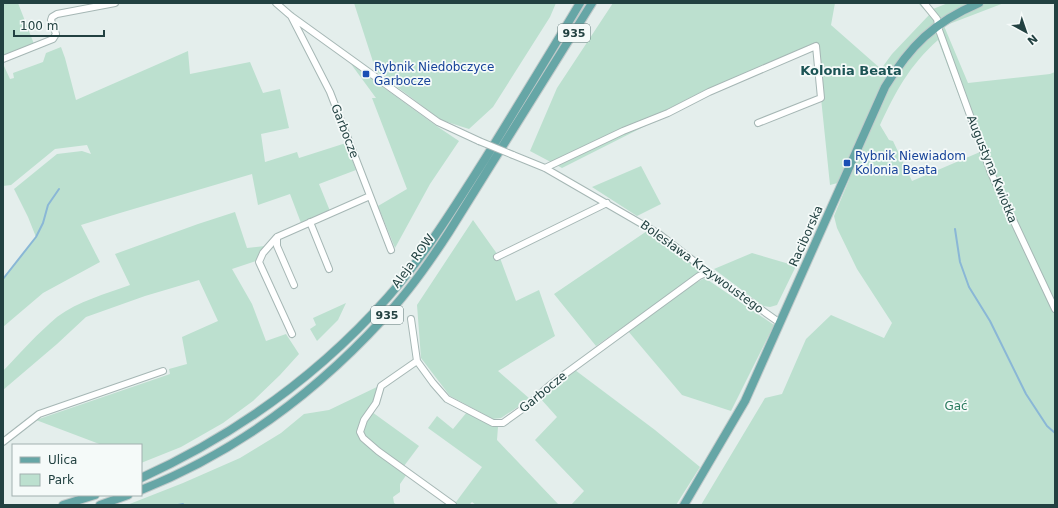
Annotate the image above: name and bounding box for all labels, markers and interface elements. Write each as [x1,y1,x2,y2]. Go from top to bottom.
scale bar [14,12,104,38]
north arrow [1006,12,1046,52]
text: 100 m [20,19,58,33]
road number: 935 [558,24,590,42]
text: N [1024,31,1040,47]
place label: Rybnik Niedobczyce Garbocze [374,60,494,88]
district label: Kolonia Beata [800,63,902,78]
marker: Rybnik Niedobczyce Garbocze [361,69,371,79]
street label: Garbocze [328,102,362,160]
street label: Augustyna Kwiotka [964,113,1020,225]
place label: Rybnik Niewiadom Kolonia Beata [855,149,966,177]
marker: Rybnik Niewiadom Kolonia Beata [842,158,852,168]
street label: Raciborska [786,203,826,269]
street label: Bolesława Krzywoustego [638,218,766,316]
street label: Aleja ROW [389,231,437,291]
road number: 935 [371,306,403,324]
street label: Garbocze [517,369,569,415]
park label: Gać [944,399,968,413]
legend [12,444,142,496]
text: Ulica [48,453,77,467]
text: Park [48,473,74,487]

